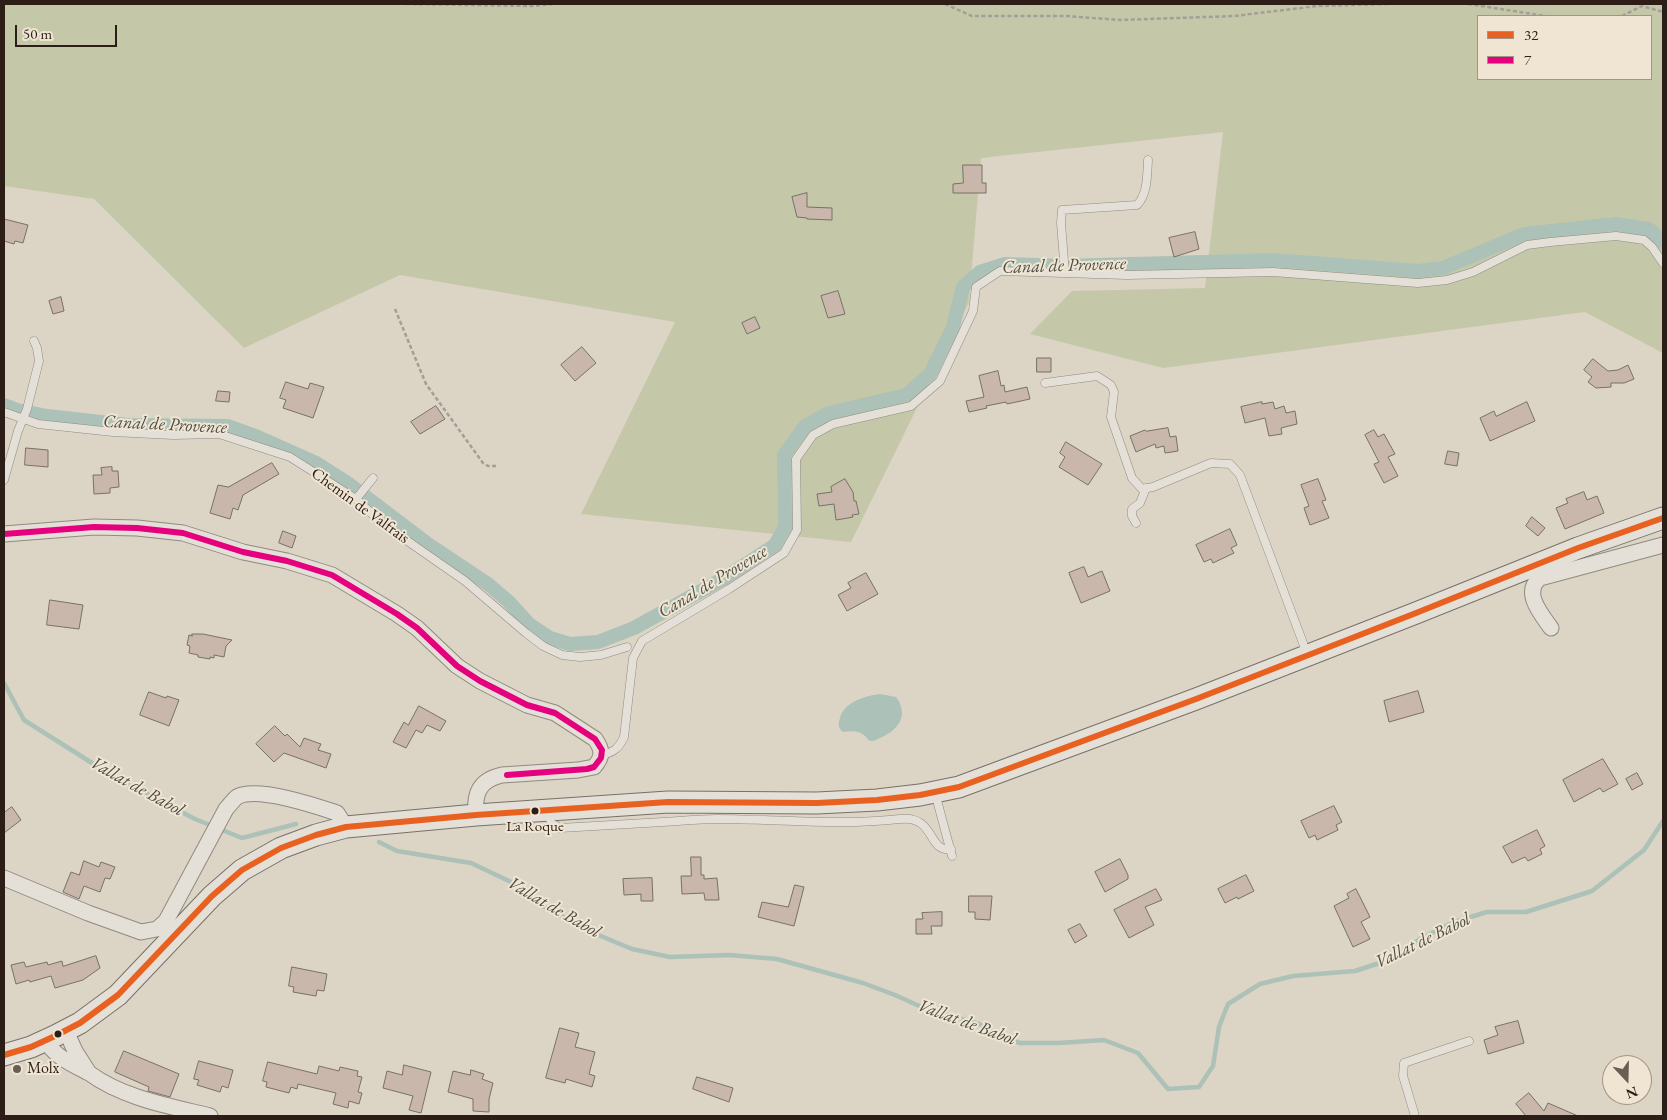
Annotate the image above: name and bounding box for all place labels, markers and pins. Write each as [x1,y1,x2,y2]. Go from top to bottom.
marker: La Roque [530,806,540,816]
place label: La Roque [506,818,564,836]
unlabelled marker [53,1029,63,1039]
place label: Molx [27,1059,59,1079]
marker: Molx [11,1063,23,1075]

